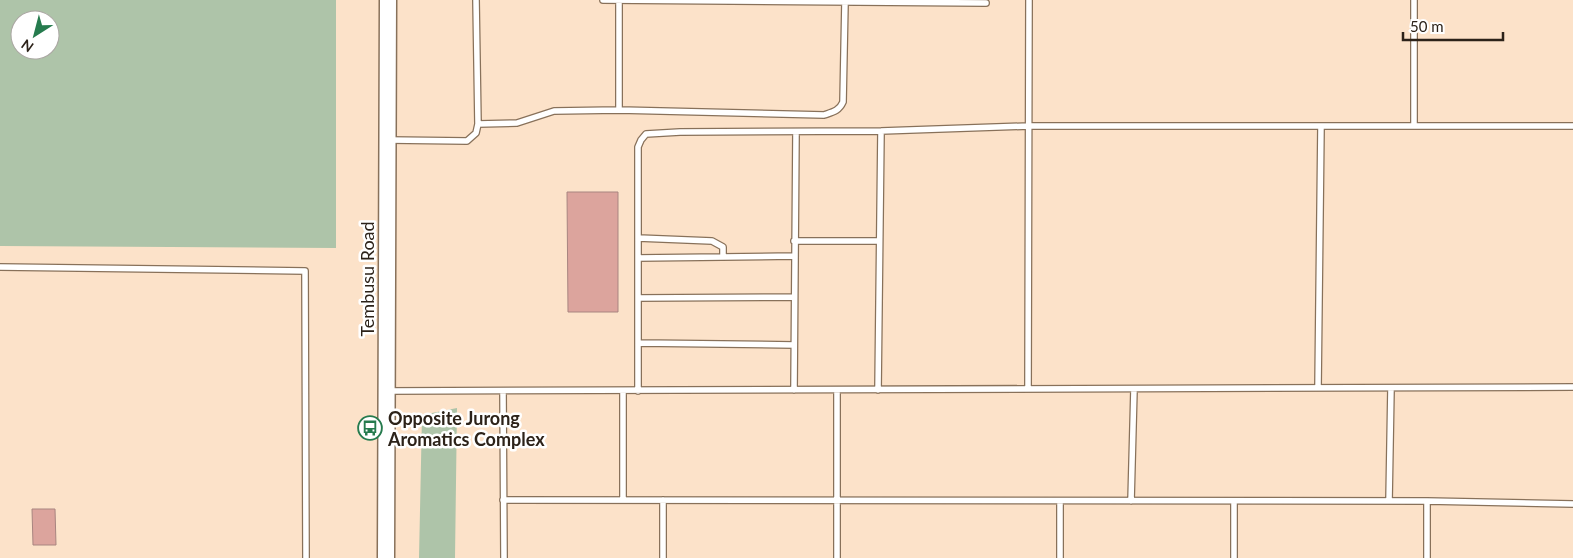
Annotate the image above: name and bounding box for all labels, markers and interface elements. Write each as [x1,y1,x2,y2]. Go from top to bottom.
north arrow [10,10,60,60]
scale bar [1403,10,1503,42]
text: 50 m [1410,17,1444,35]
text: N [18,36,36,56]
street label: Tembusu Road [356,221,378,337]
place label: Opposite Jurong Aromatics Complex [387,407,545,450]
bus stop icon: Opposite Jurong Aromatics Complex [357,415,383,441]

